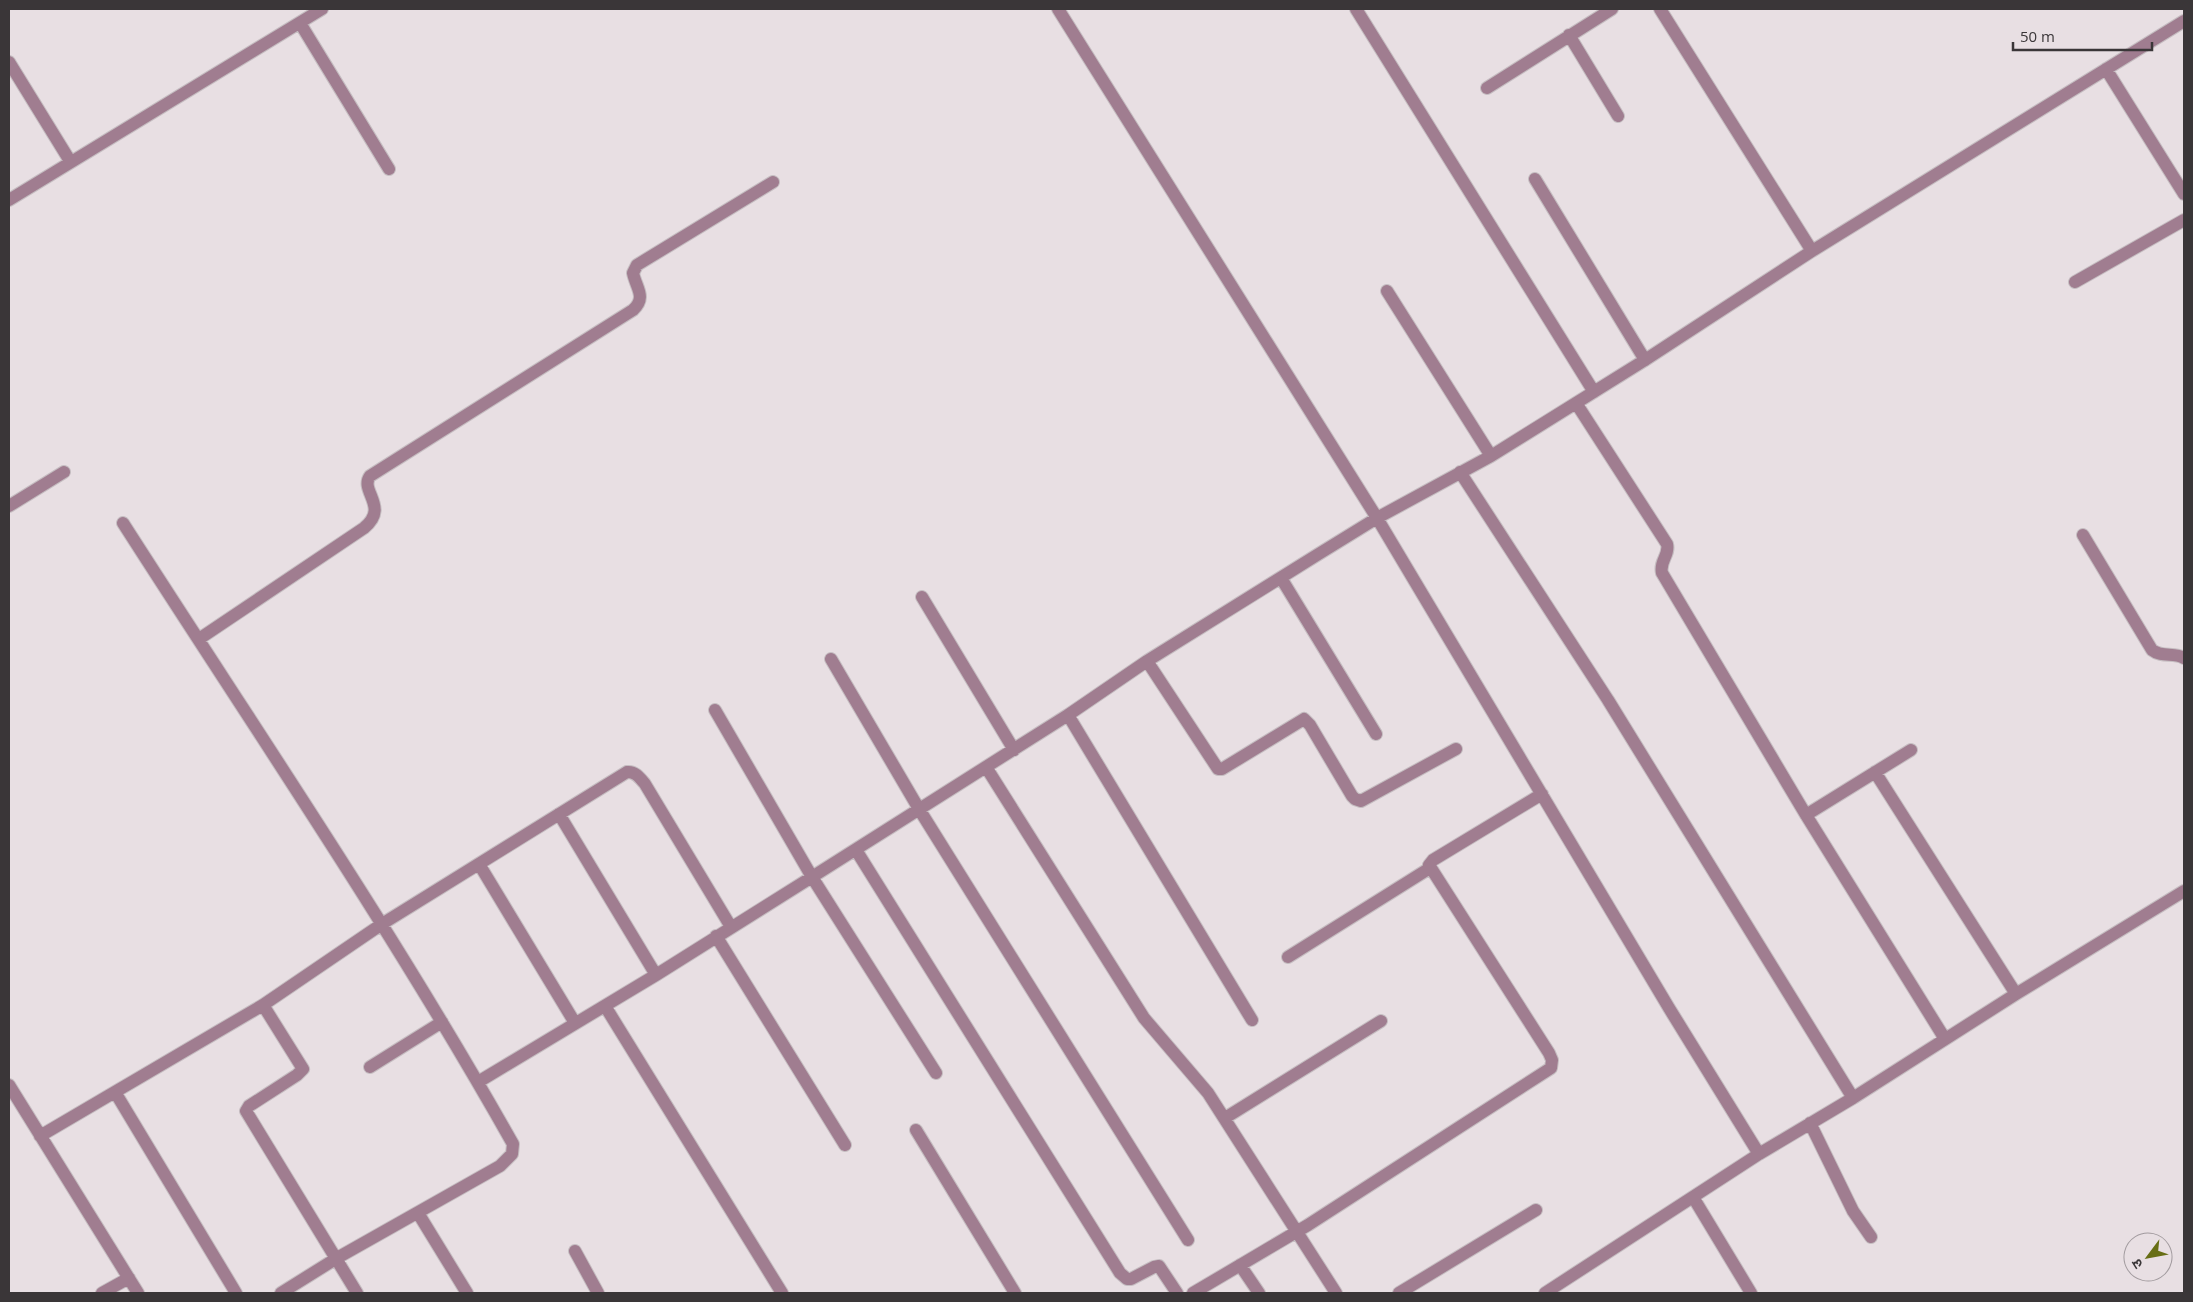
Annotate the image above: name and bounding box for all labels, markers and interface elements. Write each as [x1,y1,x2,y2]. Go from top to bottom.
scale bar [2013,20,2152,52]
text: 50 m [2020,26,2055,46]
north arrow [2123,1232,2173,1282]
text: उ [2126,1255,2147,1273]

